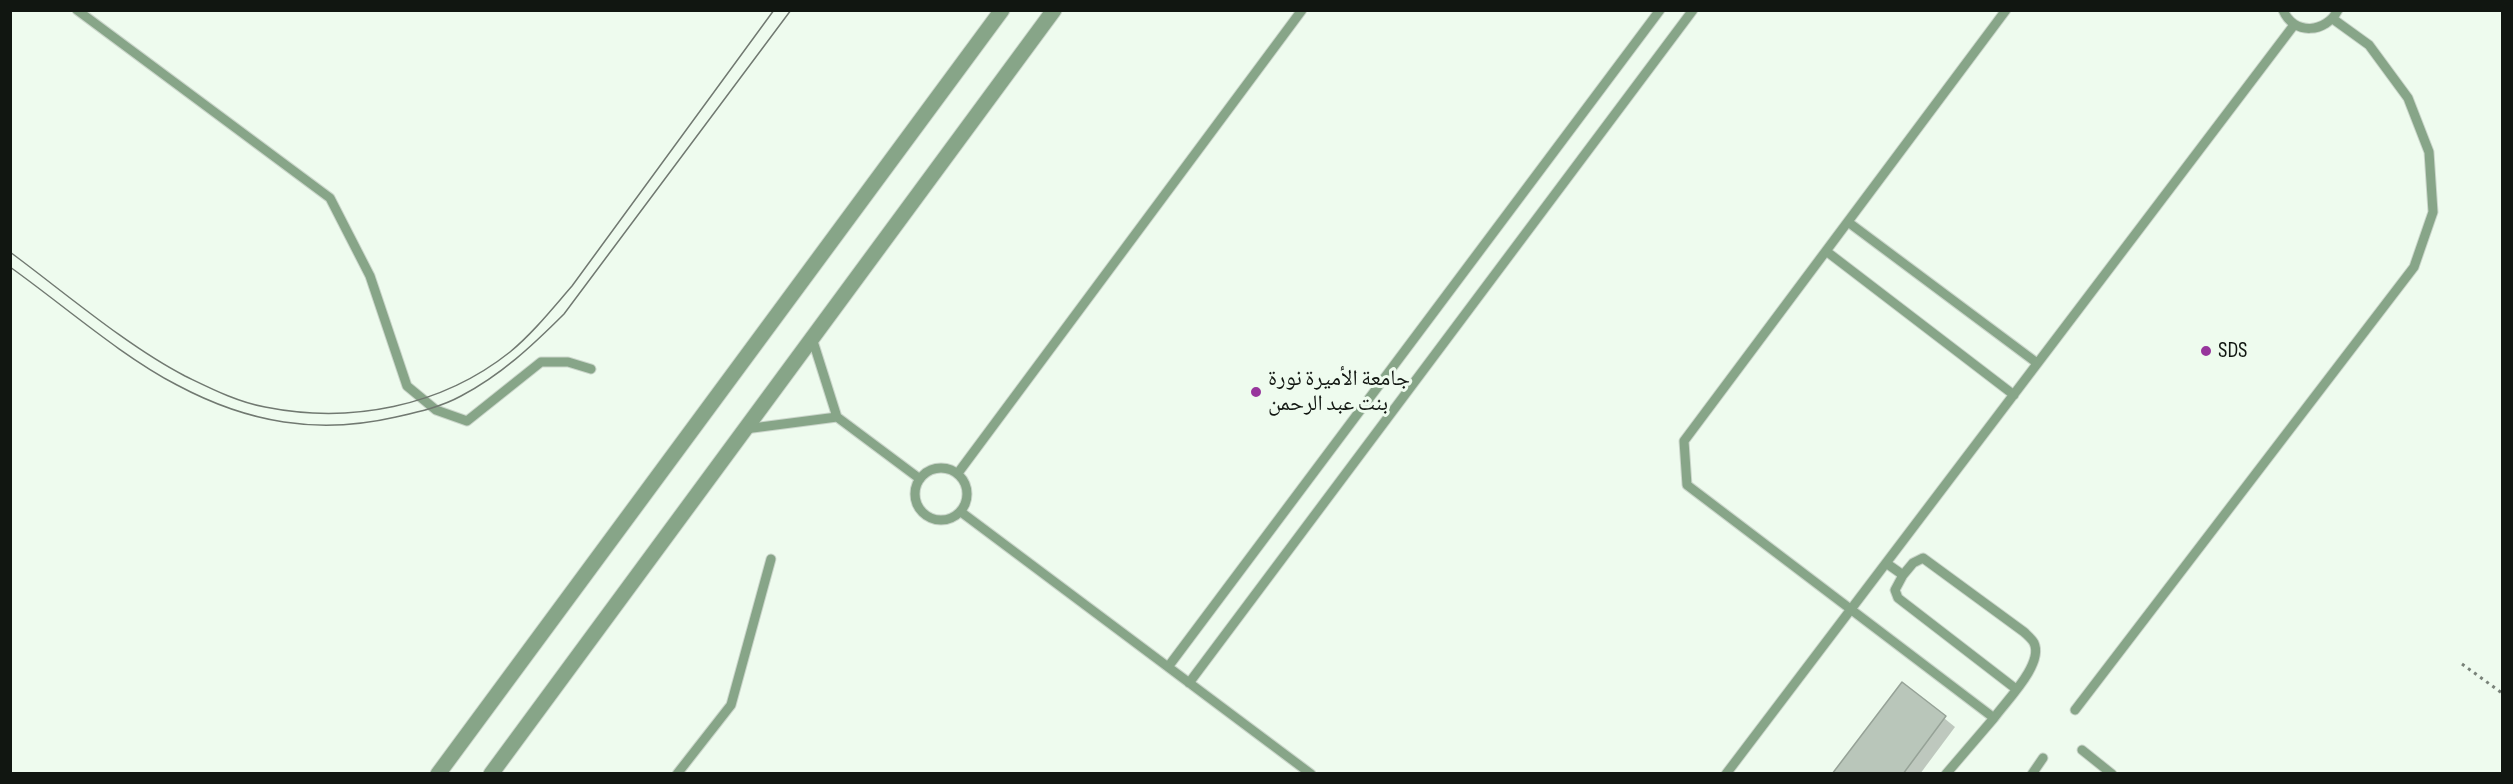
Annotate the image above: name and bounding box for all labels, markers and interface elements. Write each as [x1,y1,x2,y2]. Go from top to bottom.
place label: SDS [2218,338,2248,364]
marker: SDS [2199,344,2213,358]
place label: جامعة الأميرة نورة بنت عبد الرحمن [1268,366,1410,418]
marker: جامعة الأميرة نورة بنت عبد الرحمن [1249,385,1263,399]

